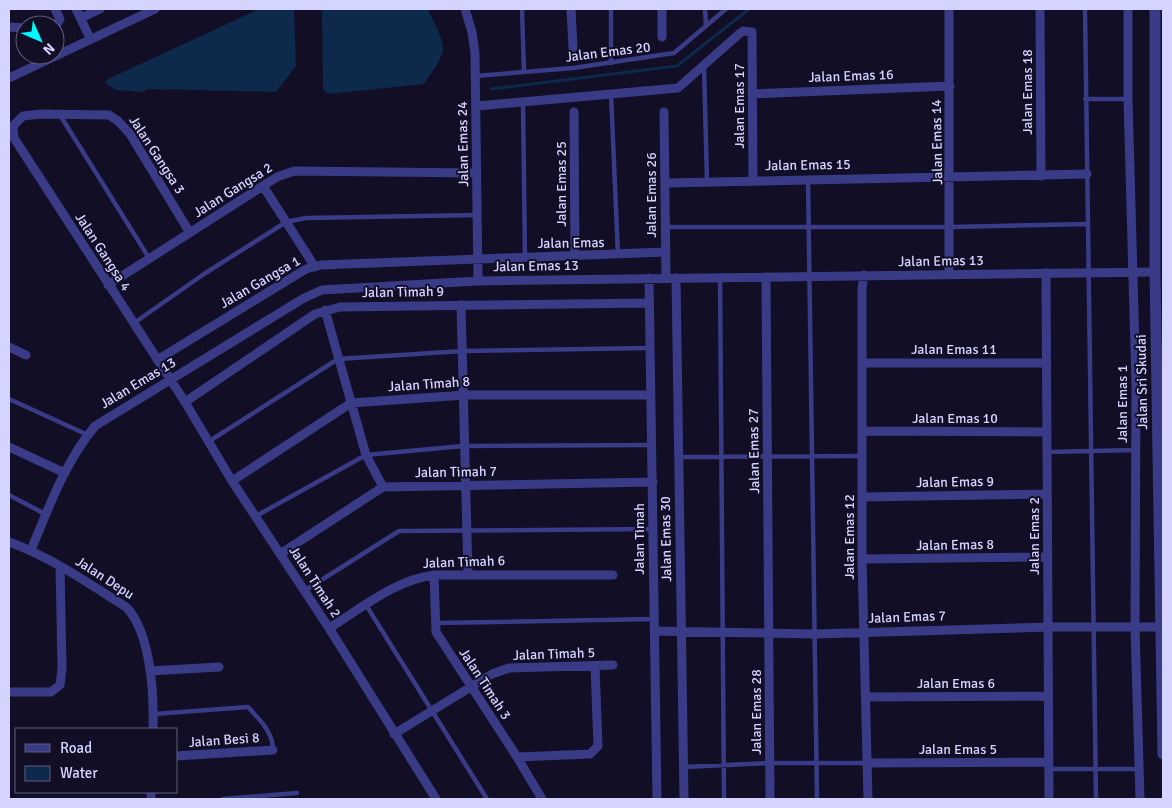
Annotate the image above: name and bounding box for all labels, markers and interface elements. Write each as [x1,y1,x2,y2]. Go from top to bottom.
north arrow [15,15,65,65]
street label: Jalan Emas 20 [565,38,651,66]
text: N [39,39,58,58]
street label: Jalan Emas 18 [1019,49,1036,135]
street label: Jalan Emas 17 [731,63,748,149]
street label: Jalan Emas 16 [808,66,894,86]
street label: Jalan Emas 14 [928,99,946,185]
street label: Jalan Emas 24 [454,101,472,187]
street label: Jalan Gangsa 3 [125,113,189,197]
street label: Jalan Emas 25 [553,141,570,227]
street label: Jalan Emas 26 [643,152,660,238]
street label: Jalan Emas 15 [765,156,851,174]
street label: Jalan Gangsa 2 [190,159,276,221]
street label: Jalan Gangsa 4 [71,210,135,295]
street label: Jalan Emas [537,234,605,252]
street label: Jalan Gangsa 1 [217,252,303,312]
street label: Jalan Emas 13 [898,252,984,270]
street label: Jalan Emas 13 [493,257,579,275]
street label: Jalan Timah 9 [362,283,444,301]
street label: Jalan Sri Skudai [1133,334,1151,430]
street label: Jalan Emas 11 [911,341,997,358]
street label: Jalan Emas 13 [97,354,179,412]
street label: Jalan Emas 1 [1114,365,1131,443]
street label: Jalan Timah 8 [387,373,471,395]
street label: Jalan Emas 27 [745,408,763,494]
street label: Jalan Emas 10 [912,410,998,427]
street label: Jalan Timah 7 [415,463,497,481]
street label: Jalan Emas 9 [916,473,994,491]
street label: Jalan Emas 12 [841,494,858,580]
street label: Jalan Emas 30 [657,496,675,582]
street label: Jalan Emas 2 [1026,497,1043,575]
street label: Jalan Timah [631,503,648,575]
street label: Jalan Emas 8 [916,536,994,554]
street label: Jalan Timah 2 [285,543,345,621]
street label: Jalan Timah 6 [423,552,505,572]
street label: Jalan Depu [73,553,137,603]
street label: Jalan Emas 7 [868,607,946,627]
street label: Jalan Timah 5 [513,644,595,664]
street label: Jalan Timah 3 [455,645,515,723]
street label: Jalan Emas 28 [748,669,765,755]
street label: Jalan Emas 6 [917,675,995,692]
legend [15,728,178,793]
street label: Jalan Besi 8 [188,729,260,751]
text: Road [60,739,92,757]
street label: Jalan Emas 5 [919,741,997,758]
text: Water [60,764,98,782]

